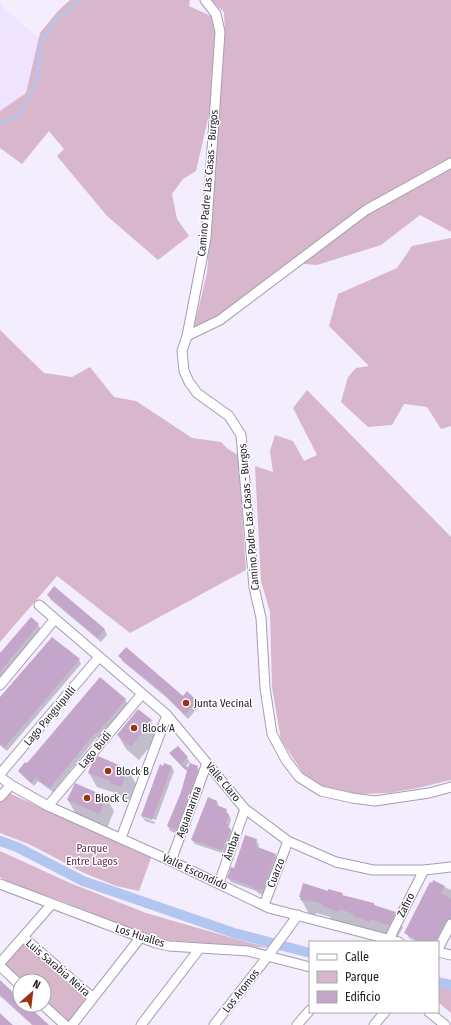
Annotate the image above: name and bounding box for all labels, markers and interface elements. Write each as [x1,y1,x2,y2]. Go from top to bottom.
street label: Camino Padre Las Casas - Burgos [195,109,221,257]
street label: Camino Padre Las Casas - Burgos [236,443,262,591]
street label: Lago Panguipulli [21,683,79,748]
place label: Junta Vecinal [194,697,252,710]
marker: Junta Vecinal [181,698,191,708]
place label: Block A [142,722,175,735]
marker: Block A [129,723,139,733]
street label: Lago Budi [76,729,114,771]
street label: Valle Claro [203,760,243,804]
place label: Block B [116,765,149,778]
marker: Block B [103,766,113,776]
street label: Aguamarina [174,785,204,839]
place label: Block C [95,792,128,805]
marker: Block C [82,793,92,803]
street label: Ámbar [220,830,243,862]
park label: Parque Entre Lagos [66,842,118,868]
street label: Valle Escondido [160,851,230,893]
street label: Cuarzo [264,856,288,889]
street label: Zafiro [395,891,418,919]
street label: Los Hualles [114,922,167,950]
street label: Luis Sarabia Neira [23,937,93,999]
legend [309,941,439,1013]
text: Calle [345,950,369,964]
street label: Los Aromos [220,966,262,1015]
text: Parque [345,970,379,984]
north arrow [12,973,52,1013]
text: Edificio [345,990,381,1004]

